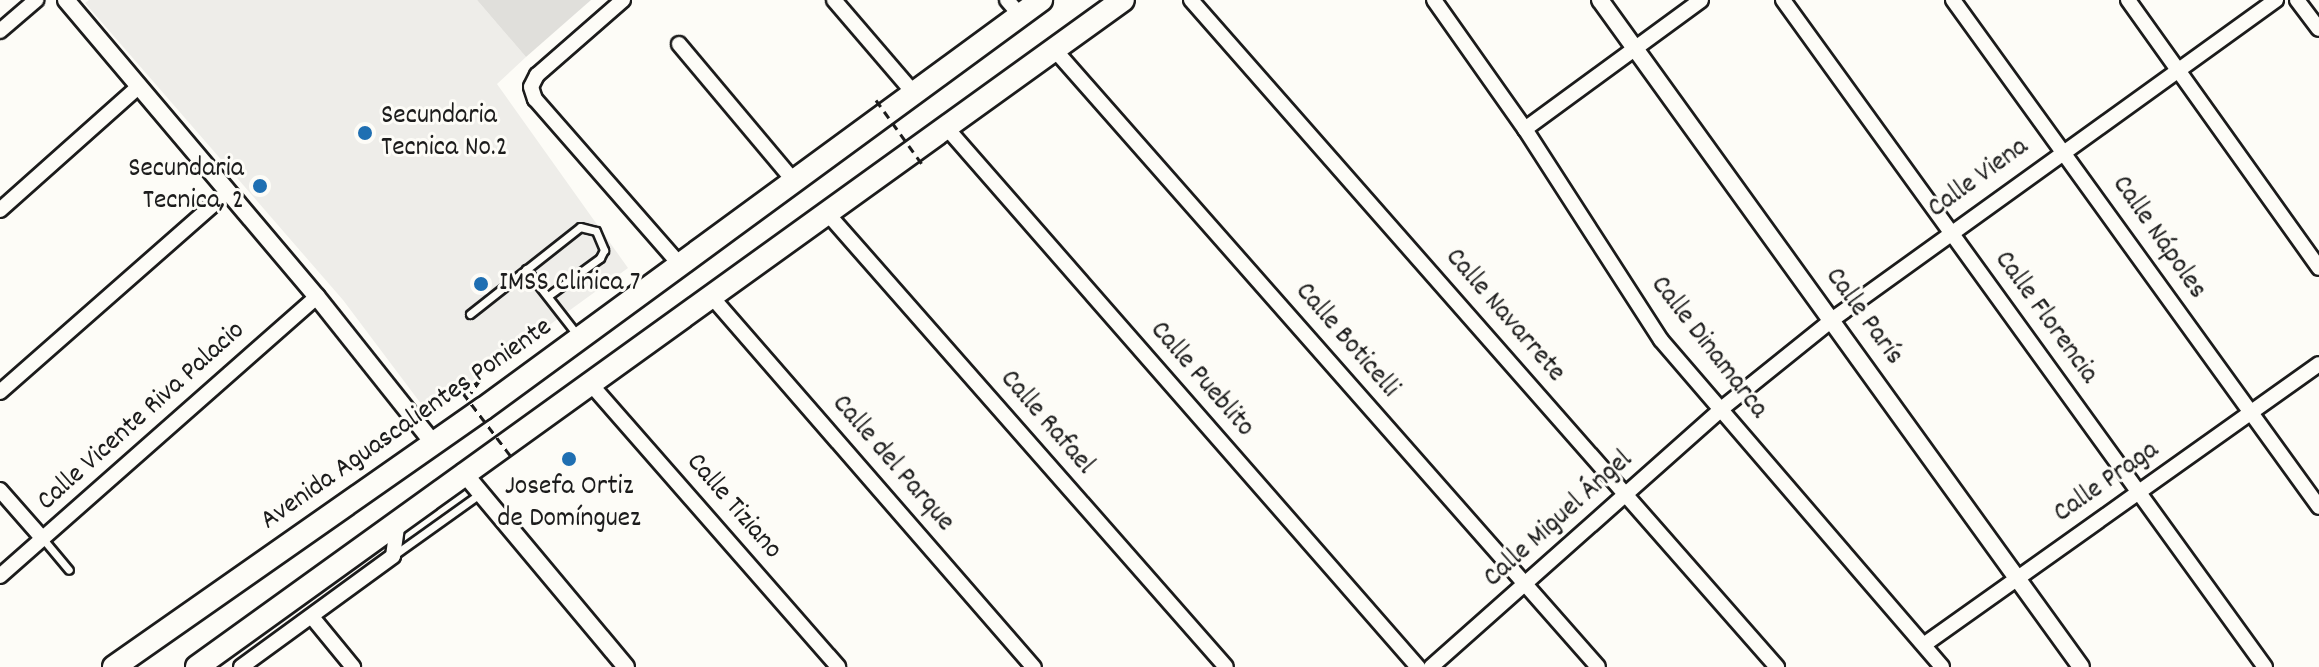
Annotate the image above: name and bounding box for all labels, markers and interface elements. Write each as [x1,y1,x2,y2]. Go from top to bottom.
place label: Secundaria Tecnica No.2 [381,100,508,166]
marker: Secundaria Tecnica No.2 [356,124,374,142]
street label: Calle Viena [1922,131,2036,227]
place label: Secundaria Tecnica, 2 [128,153,244,219]
street label: Calle Nápoles [2103,170,2213,306]
marker: Secundaria Tecnica, 2 [251,177,269,195]
street label: Calle Navarrete [1437,242,1571,390]
street label: Calle Florencia [1986,245,2104,391]
street label: Calle París [1816,262,1910,372]
place label: IMSS Clinica 7 [499,267,640,301]
street label: Calle Dinamarca [1642,270,1774,426]
marker: IMSS Clinica 7 [470,273,492,295]
street label: Calle Boticelli [1287,276,1405,406]
street label: Avenida Aguascalientes Poniente [255,311,559,539]
street label: Calle Vicente Riva Palacio [31,315,253,519]
street label: Calle Pueblito [1141,315,1261,445]
street label: Calle Rafael [991,364,1101,482]
street label: Calle del Parque [823,389,961,539]
street label: Calle Praga [2048,435,2166,531]
street label: Calle Miguel Ángel [1478,444,1640,596]
street label: Calle Tiziano [678,447,788,567]
marker: Josefa Ortiz de Domínguez [560,450,578,468]
place label: Josefa Ortiz de Domínguez [497,471,641,537]

